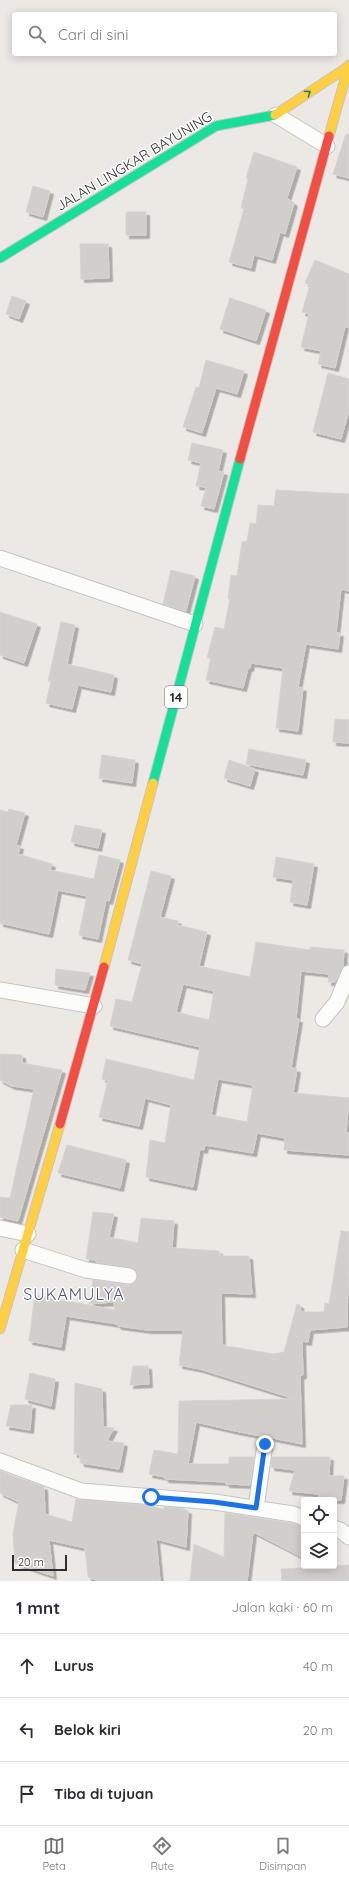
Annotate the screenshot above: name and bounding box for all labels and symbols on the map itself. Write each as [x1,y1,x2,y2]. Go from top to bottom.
one-way arrow [304,90,311,98]
street label: JALAN LINGKAR BAYUNING [53,107,215,215]
road number: 14 [165,686,187,708]
district label: SUKAMULYA [23,1284,125,1304]
route end [256,1435,274,1453]
route start [142,1488,160,1506]
scale bar [12,1553,67,1572]

